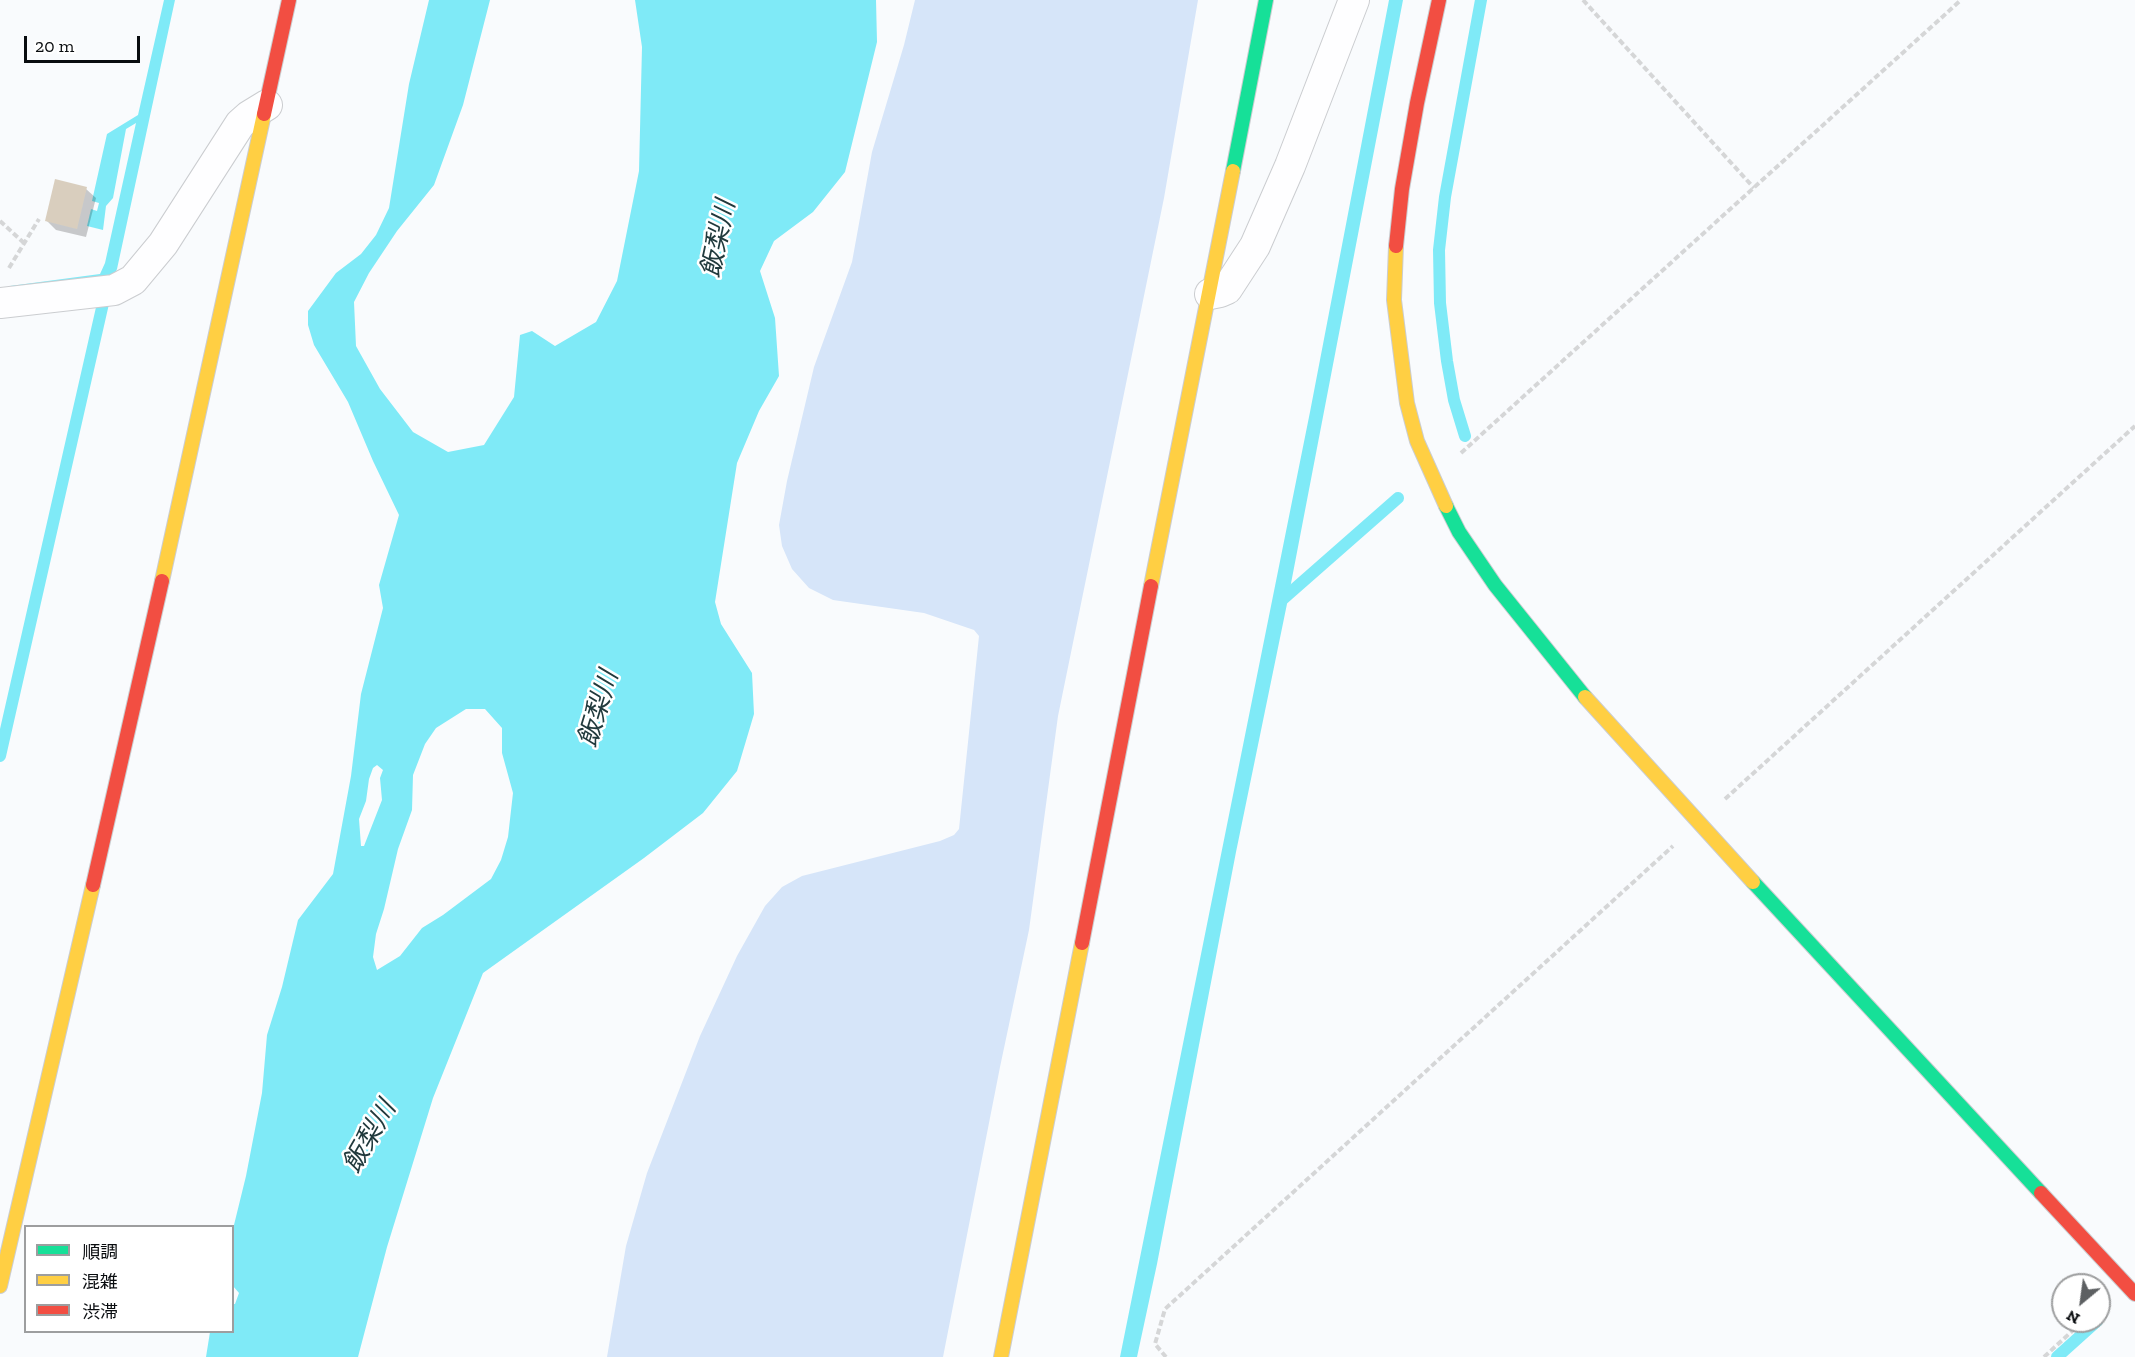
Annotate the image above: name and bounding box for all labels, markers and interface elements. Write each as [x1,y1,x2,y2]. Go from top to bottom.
scale bar [27,24,142,62]
text: 20 m [35,35,74,57]
water label: 飯梨川 [696,198,742,280]
water label: 飯梨川 [573,667,625,751]
water label: 飯梨川 [337,1095,403,1179]
legend [24,1225,234,1333]
text: 順調 [82,1241,118,1263]
text: 混雑 [82,1271,118,1293]
north arrow [2051,1273,2111,1333]
text: 渋滞 [82,1301,118,1323]
text: N [2063,1306,2083,1329]

